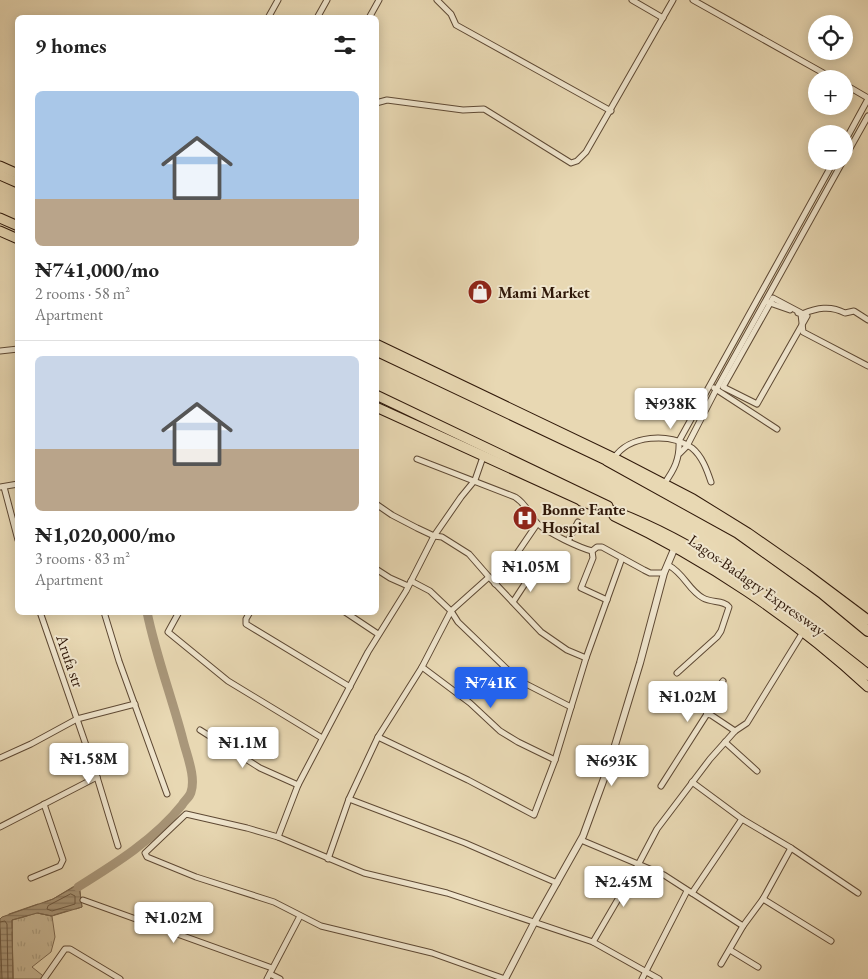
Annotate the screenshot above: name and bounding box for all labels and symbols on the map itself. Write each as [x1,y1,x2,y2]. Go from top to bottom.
shop icon: Mami Market [467,279,493,305]
place label: Mami Market [498,282,590,303]
pin: ₦938K [636,388,706,430]
place label: Bonne Fante Hospital [542,499,626,538]
hospital icon: Bonne Fante Hospital [512,505,538,531]
street label: Lagos-Badagry Expressway [684,530,831,641]
pin: ₦1.05M [490,550,572,593]
street label: Arufa str [51,631,89,691]
pin: ₦741K [456,666,526,709]
pin: ₦1.02M [647,680,729,723]
pin: ₦1.1M [208,726,278,769]
pin: ₦1.58M [48,742,130,785]
pin: ₦693K [577,744,647,787]
pin: ₦2.45M [583,866,665,908]
pin: ₦1.02M [133,902,215,944]

